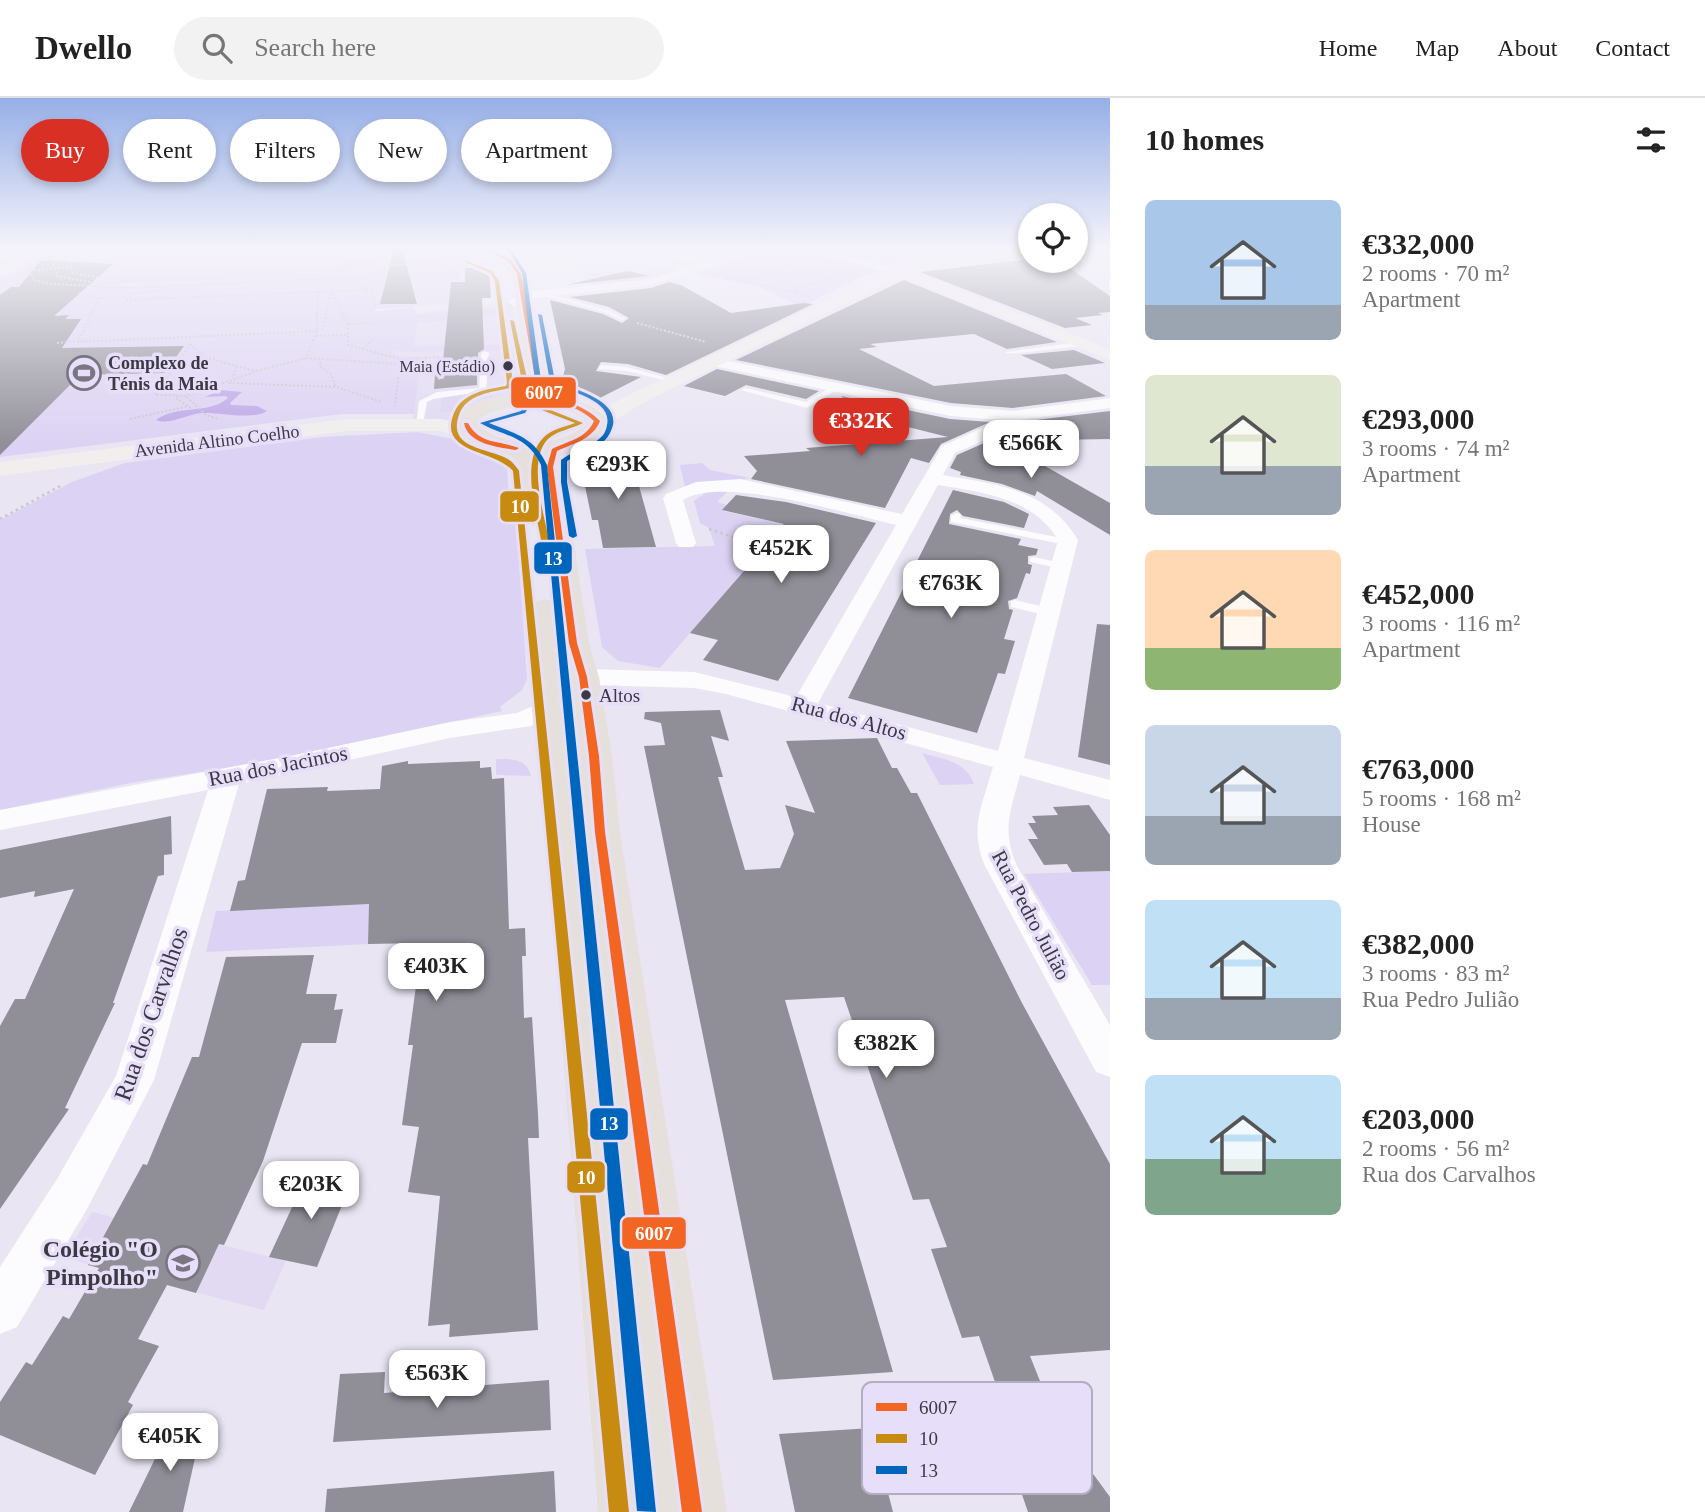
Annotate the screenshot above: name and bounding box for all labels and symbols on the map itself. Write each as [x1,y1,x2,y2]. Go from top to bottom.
place label: Complexo de Ténis da Maia [108,353,218,394]
sports icon: Complexo de Ténis da Maia [65,354,103,392]
place label: Maia (Estádio) [399,358,495,376]
marker: Maia (Estádio) [501,359,515,373]
line badge: 6007 [510,376,577,409]
text: 6007 [525,382,564,403]
pin: €332K [812,398,910,458]
pin: €566K [982,420,1080,480]
street label: Avenida Altino Coelho [134,421,300,461]
pin: €293K [569,442,667,501]
line badge: 10 [499,490,540,523]
text: 10 [511,496,530,517]
pin: €452K [732,526,830,585]
line badge: 13 [533,541,573,575]
text: 13 [544,548,563,569]
pin: €763K [902,560,1000,620]
place label: Altos [599,685,640,706]
marker: Altos [579,688,593,702]
street label: Rua dos Altos [789,691,909,745]
street label: Rua dos Jacintos [206,741,350,791]
street label: Rua Pedro Julião [987,846,1075,984]
street label: Rua dos Carvalhos [109,924,193,1104]
pin: €403K [387,944,485,1003]
pin: €382K [837,1020,935,1080]
line badge: 13 [589,1107,629,1141]
text: 13 [600,1113,619,1134]
line badge: 10 [566,1160,606,1194]
pin: €203K [262,1162,360,1221]
text: 10 [577,1167,596,1188]
line badge: 6007 [621,1216,687,1250]
text: 6007 [635,1223,674,1244]
place label: Colégio "O Pimpolho" [43,1236,158,1290]
school or university icon: Colégio "O Pimpolho" [164,1244,202,1282]
pin: €563K [388,1350,486,1410]
legend [862,1382,1092,1494]
text: 6007 [919,1397,957,1418]
pin: €405K [121,1414,219,1473]
text: 10 [919,1428,938,1449]
text: 13 [919,1460,938,1481]

